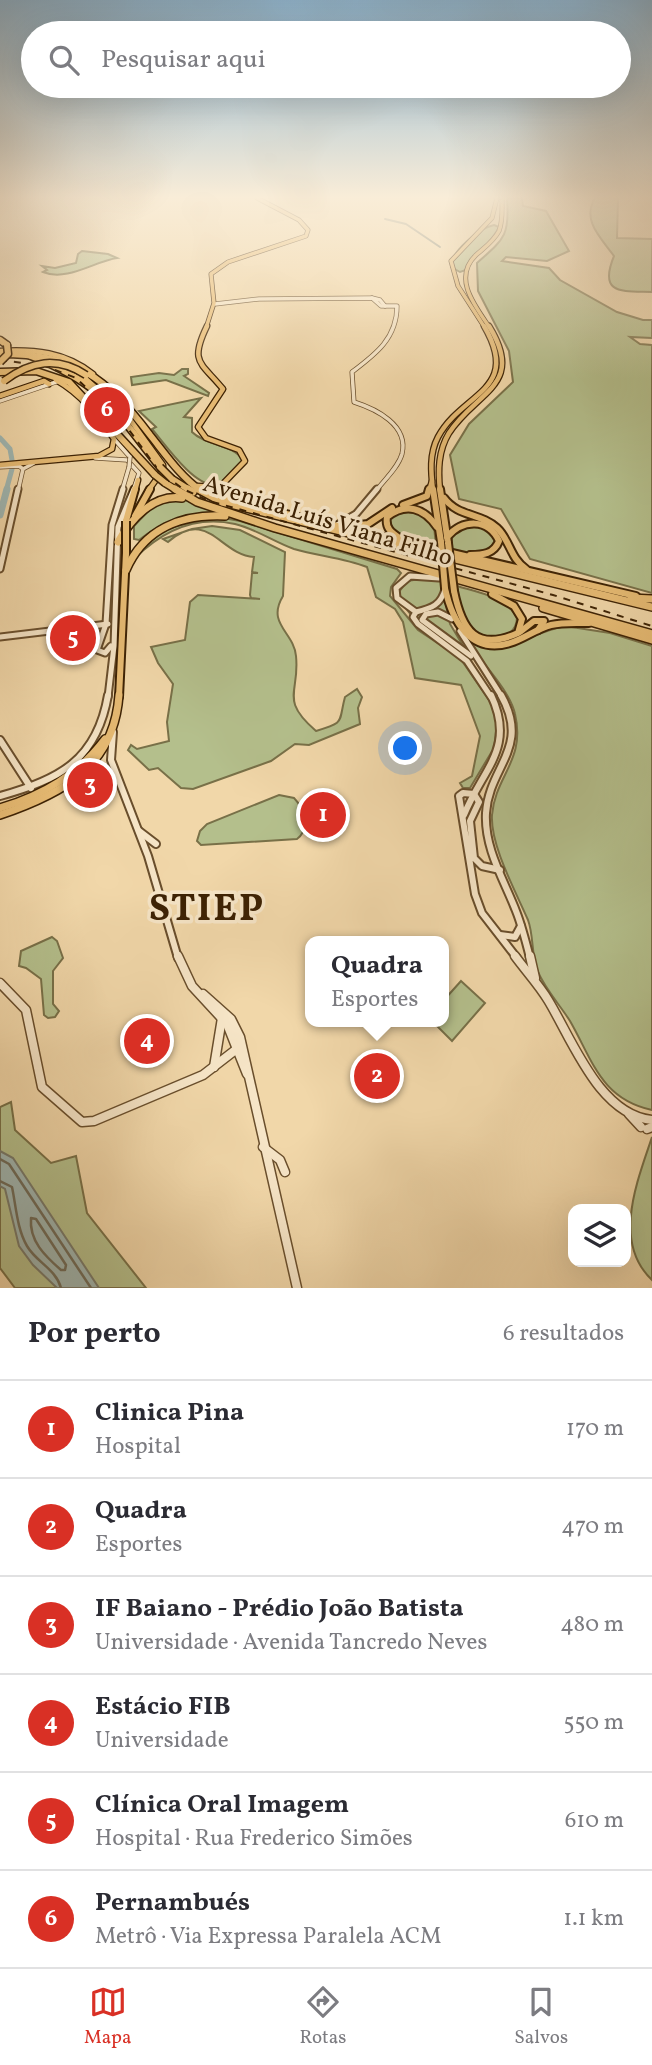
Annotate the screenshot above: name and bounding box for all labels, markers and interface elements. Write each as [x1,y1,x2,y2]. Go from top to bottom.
search box [21,21,631,98]
icon: search [45,41,83,79]
text: Pesquisar aqui [101,42,266,78]
pin: 6 [84,384,130,436]
street label: Avenida Luís Viana Filho [198,468,456,576]
pin: 5 [50,612,96,664]
your location [388,731,422,765]
pin: 3 [67,759,113,811]
pin: 1 [300,789,346,841]
district label: STIEP [149,884,265,937]
popup [305,936,449,1027]
text: Quadra [331,948,423,984]
text: Esportes [331,984,418,1016]
pin: 4 [124,1015,170,1067]
pin: 2 [354,1050,400,1102]
map controls [568,1204,631,1267]
button: layers [568,1204,631,1267]
text: Por perto [28,1313,161,1355]
text: 6 resultados [503,1318,624,1350]
text: Clinica Pina [95,1395,244,1431]
text: 1 [46,1413,56,1445]
text: 170 m [566,1413,624,1445]
text: Hospital [95,1431,181,1463]
text: Quadra [95,1493,187,1529]
text: 2 [45,1511,57,1543]
text: 470 m [561,1511,624,1543]
text: Esportes [95,1529,182,1561]
text: IF Baiano - Prédio João Batista [95,1591,464,1627]
text: 3 [45,1609,57,1641]
text: 480 m [560,1609,624,1641]
text: Universidade · Avenida Tancredo Neves [95,1627,487,1659]
text: Estácio FIB [95,1689,231,1725]
text: 4 [44,1707,58,1739]
text: 550 m [564,1707,624,1739]
text: Universidade [95,1725,229,1757]
text: Clínica Oral Imagem [95,1787,349,1823]
text: 5 [45,1805,57,1837]
text: 610 m [565,1805,624,1837]
text: Hospital · Rua Frederico Simões [95,1823,413,1855]
text: Pernambués [95,1885,250,1921]
text: 6 [45,1903,57,1935]
text: 1.1 km [563,1903,624,1935]
text: Metrô · Via Expressa Paralela ACM [95,1921,441,1953]
tab: Mapa [84,1983,131,2051]
tab: Rotas [299,1983,346,2051]
tab: Salvos [514,1983,568,2051]

